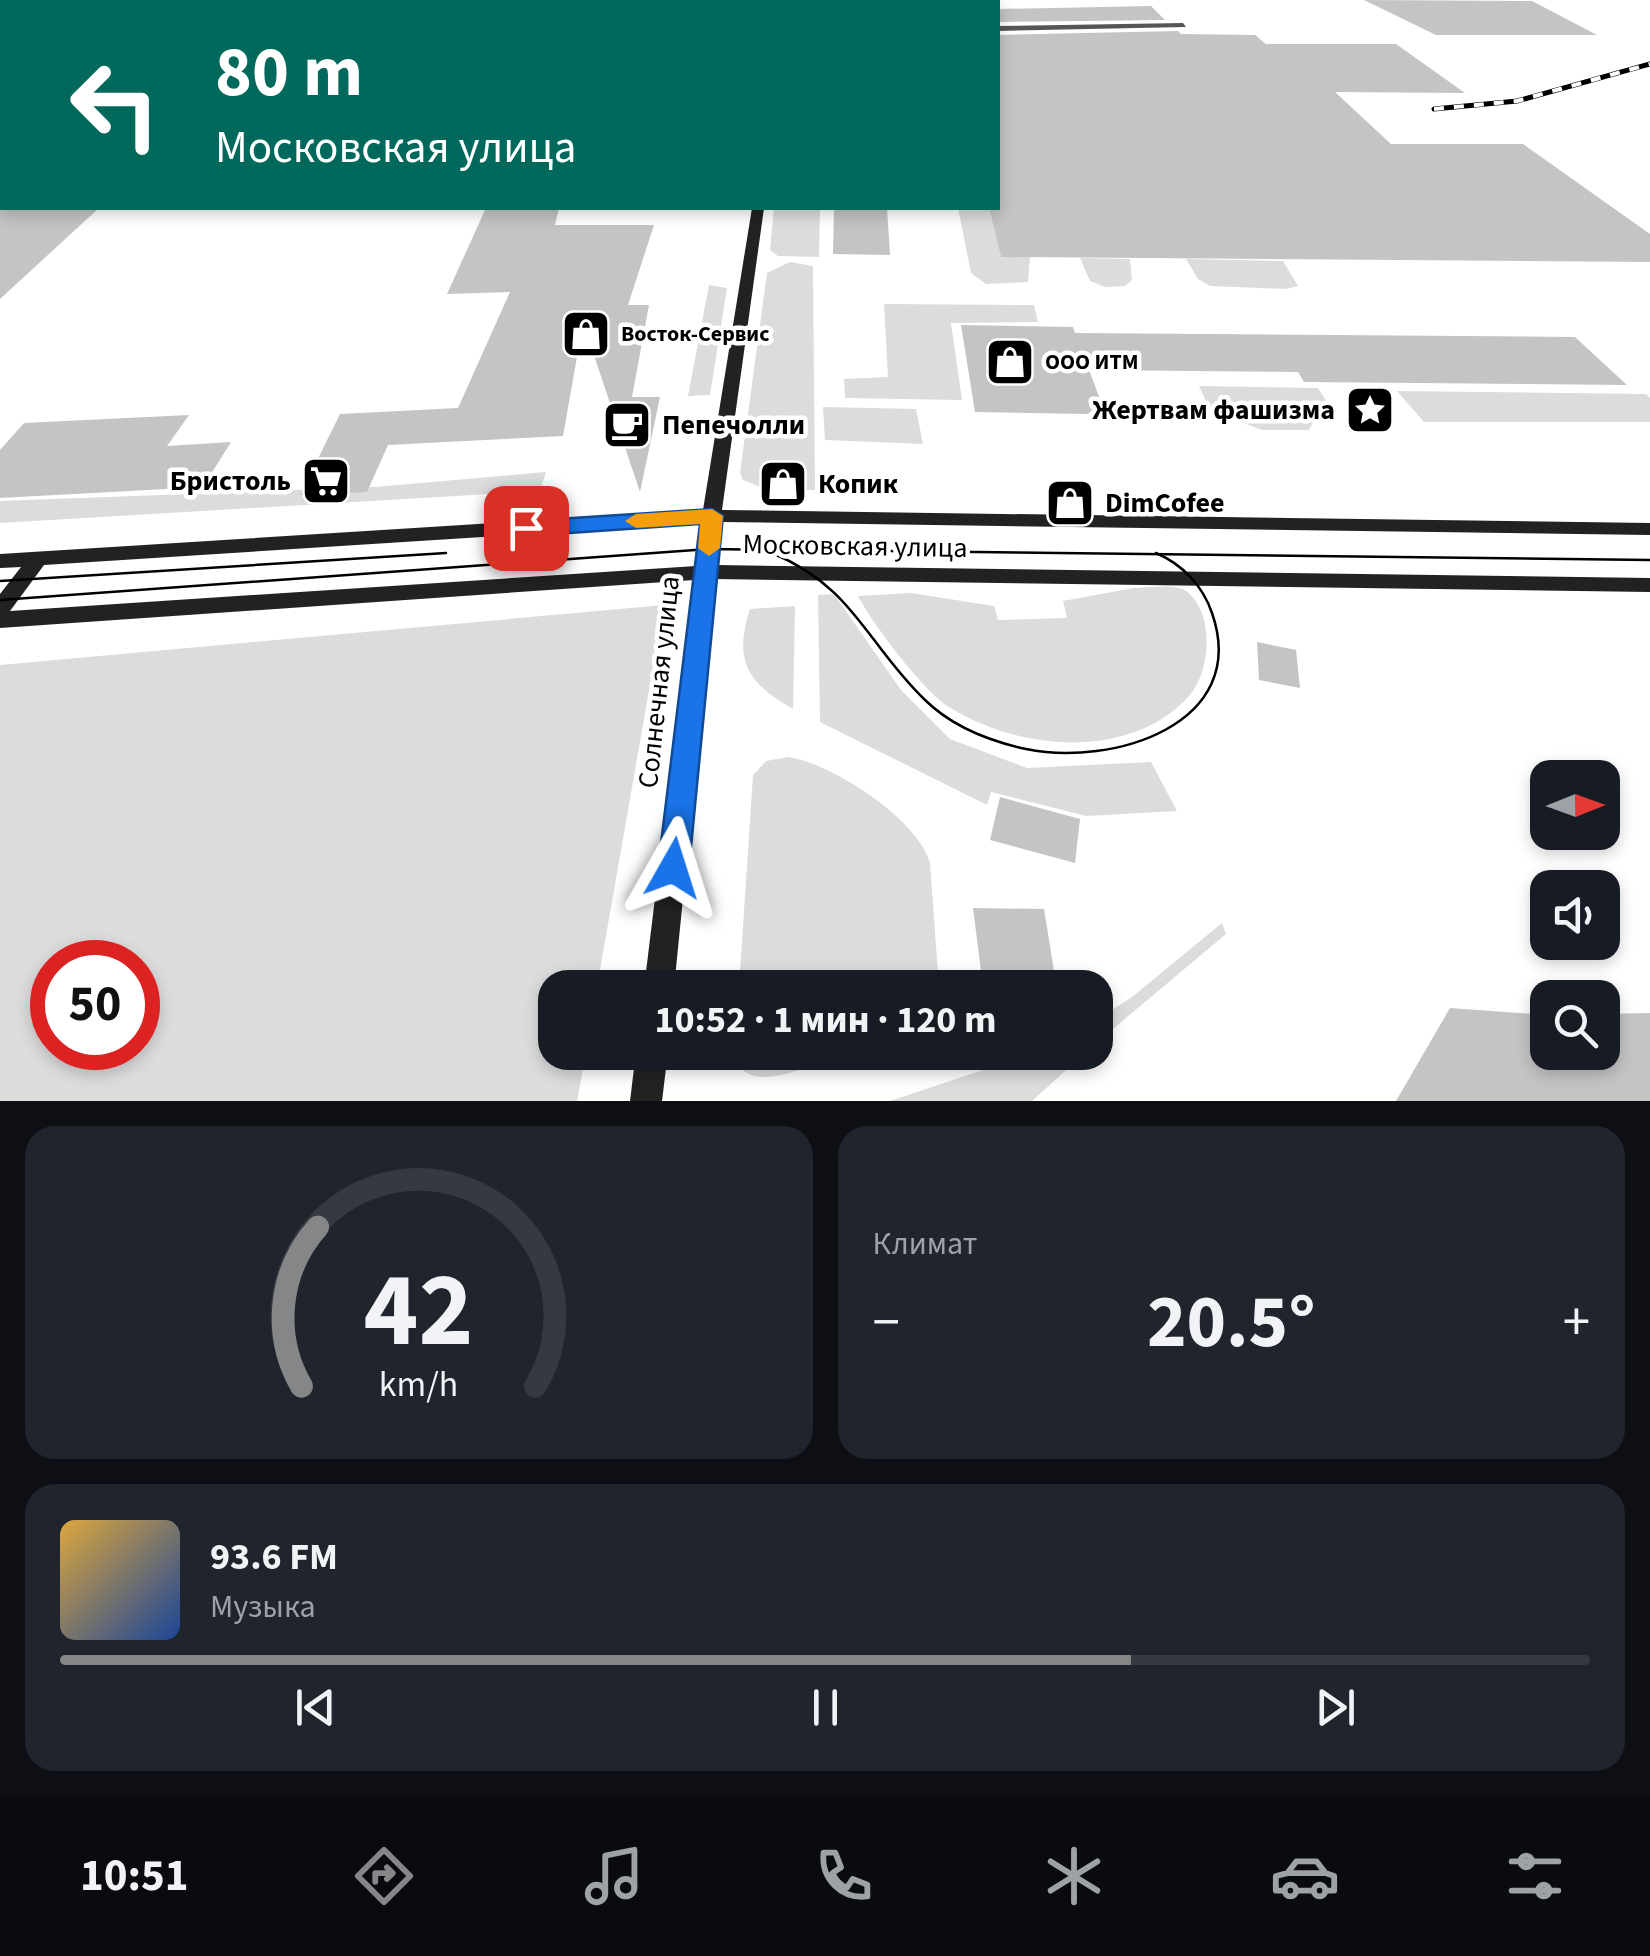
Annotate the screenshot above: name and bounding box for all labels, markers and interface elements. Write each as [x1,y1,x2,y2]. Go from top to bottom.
text: 80 m [215,23,363,123]
icon: left [50,40,180,170]
text: Московская улица [215,116,577,180]
shop icon: Восток-Сервис [560,308,612,360]
place label: Восток-Сервис [621,318,769,350]
shop icon: ООО ИТМ [984,336,1036,388]
place label: ООО ИТМ [1045,346,1138,378]
place icon: Жертвам фашизма [1344,384,1396,436]
place label: Жертвам фашизма [1092,390,1335,430]
cafe icon: Пепечолли [601,399,653,451]
place label: Пепечолли [662,405,805,445]
supermarket icon: Бристоль [300,455,352,507]
shop icon: Копик [757,458,809,510]
place label: Бристоль [170,461,291,501]
place label: Копик [818,464,899,504]
shop icon: DimCofee [1044,477,1096,529]
place label: DimCofee [1105,483,1224,523]
pin [484,486,569,571]
icon: arrive [499,501,554,556]
street label: Московская улица [742,524,968,568]
street label: Солнечная улица [628,574,690,790]
north arrow [1530,760,1620,850]
map controls [1530,760,1620,1070]
position arrow [621,816,725,920]
button: sound [1530,870,1620,960]
speed limit sign: 50 [30,940,160,1070]
button: search [1530,980,1620,1070]
text: 10:52 · 1 мин · 120 m [654,993,997,1047]
text: Климат [873,1221,977,1267]
text: 42 [364,1238,474,1386]
text: 20.5° [1147,1269,1316,1376]
text: − [873,1284,900,1362]
text: + [1563,1284,1590,1362]
text: km/h [379,1359,458,1410]
text: 93.6 FM [210,1530,338,1584]
text: Музыка [210,1584,316,1630]
icon: previous [288,1680,343,1735]
icon: pause [798,1680,853,1735]
icon: next [1308,1680,1363,1735]
icon: directions [349,1841,419,1911]
icon: music [579,1841,649,1911]
icon: phone [809,1841,879,1911]
icon: climate [1039,1841,1109,1911]
icon: car [1270,1841,1340,1911]
icon: filters [1500,1841,1570,1911]
text: 10:51 [80,1844,189,1908]

